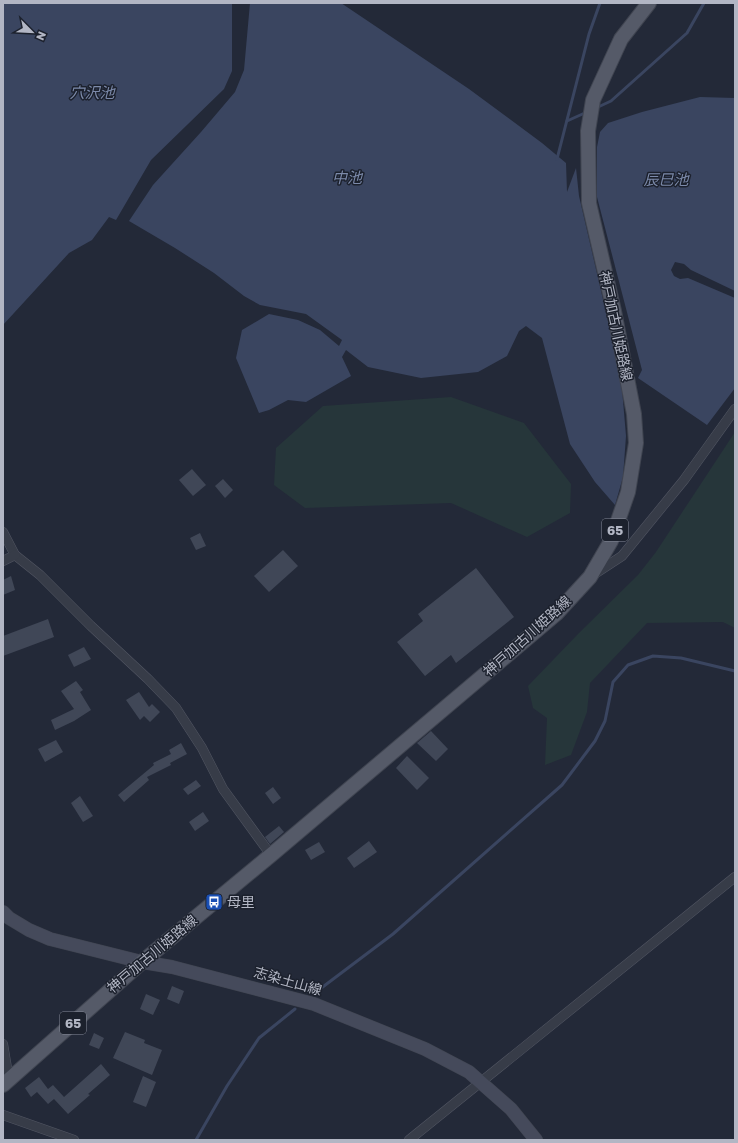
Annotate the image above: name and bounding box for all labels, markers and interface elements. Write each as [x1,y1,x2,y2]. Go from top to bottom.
north arrow [12,12,52,52]
text: N [34,30,49,43]
water label: 穴沢池 [69,83,116,101]
water label: 中池 [332,168,364,186]
water label: 辰巳池 [643,170,690,188]
street label: 神戸加古川姫路線 [597,269,636,382]
road number: 65 [602,519,628,541]
street label: 神戸加古川姫路線 [479,592,574,679]
bus stop icon: 母里 [204,892,224,912]
place label: 母里 [227,893,255,910]
street label: 神戸加古川姫路線 [103,911,200,996]
street label: 志染土山線 [252,963,324,998]
road number: 65 [60,1012,86,1034]

